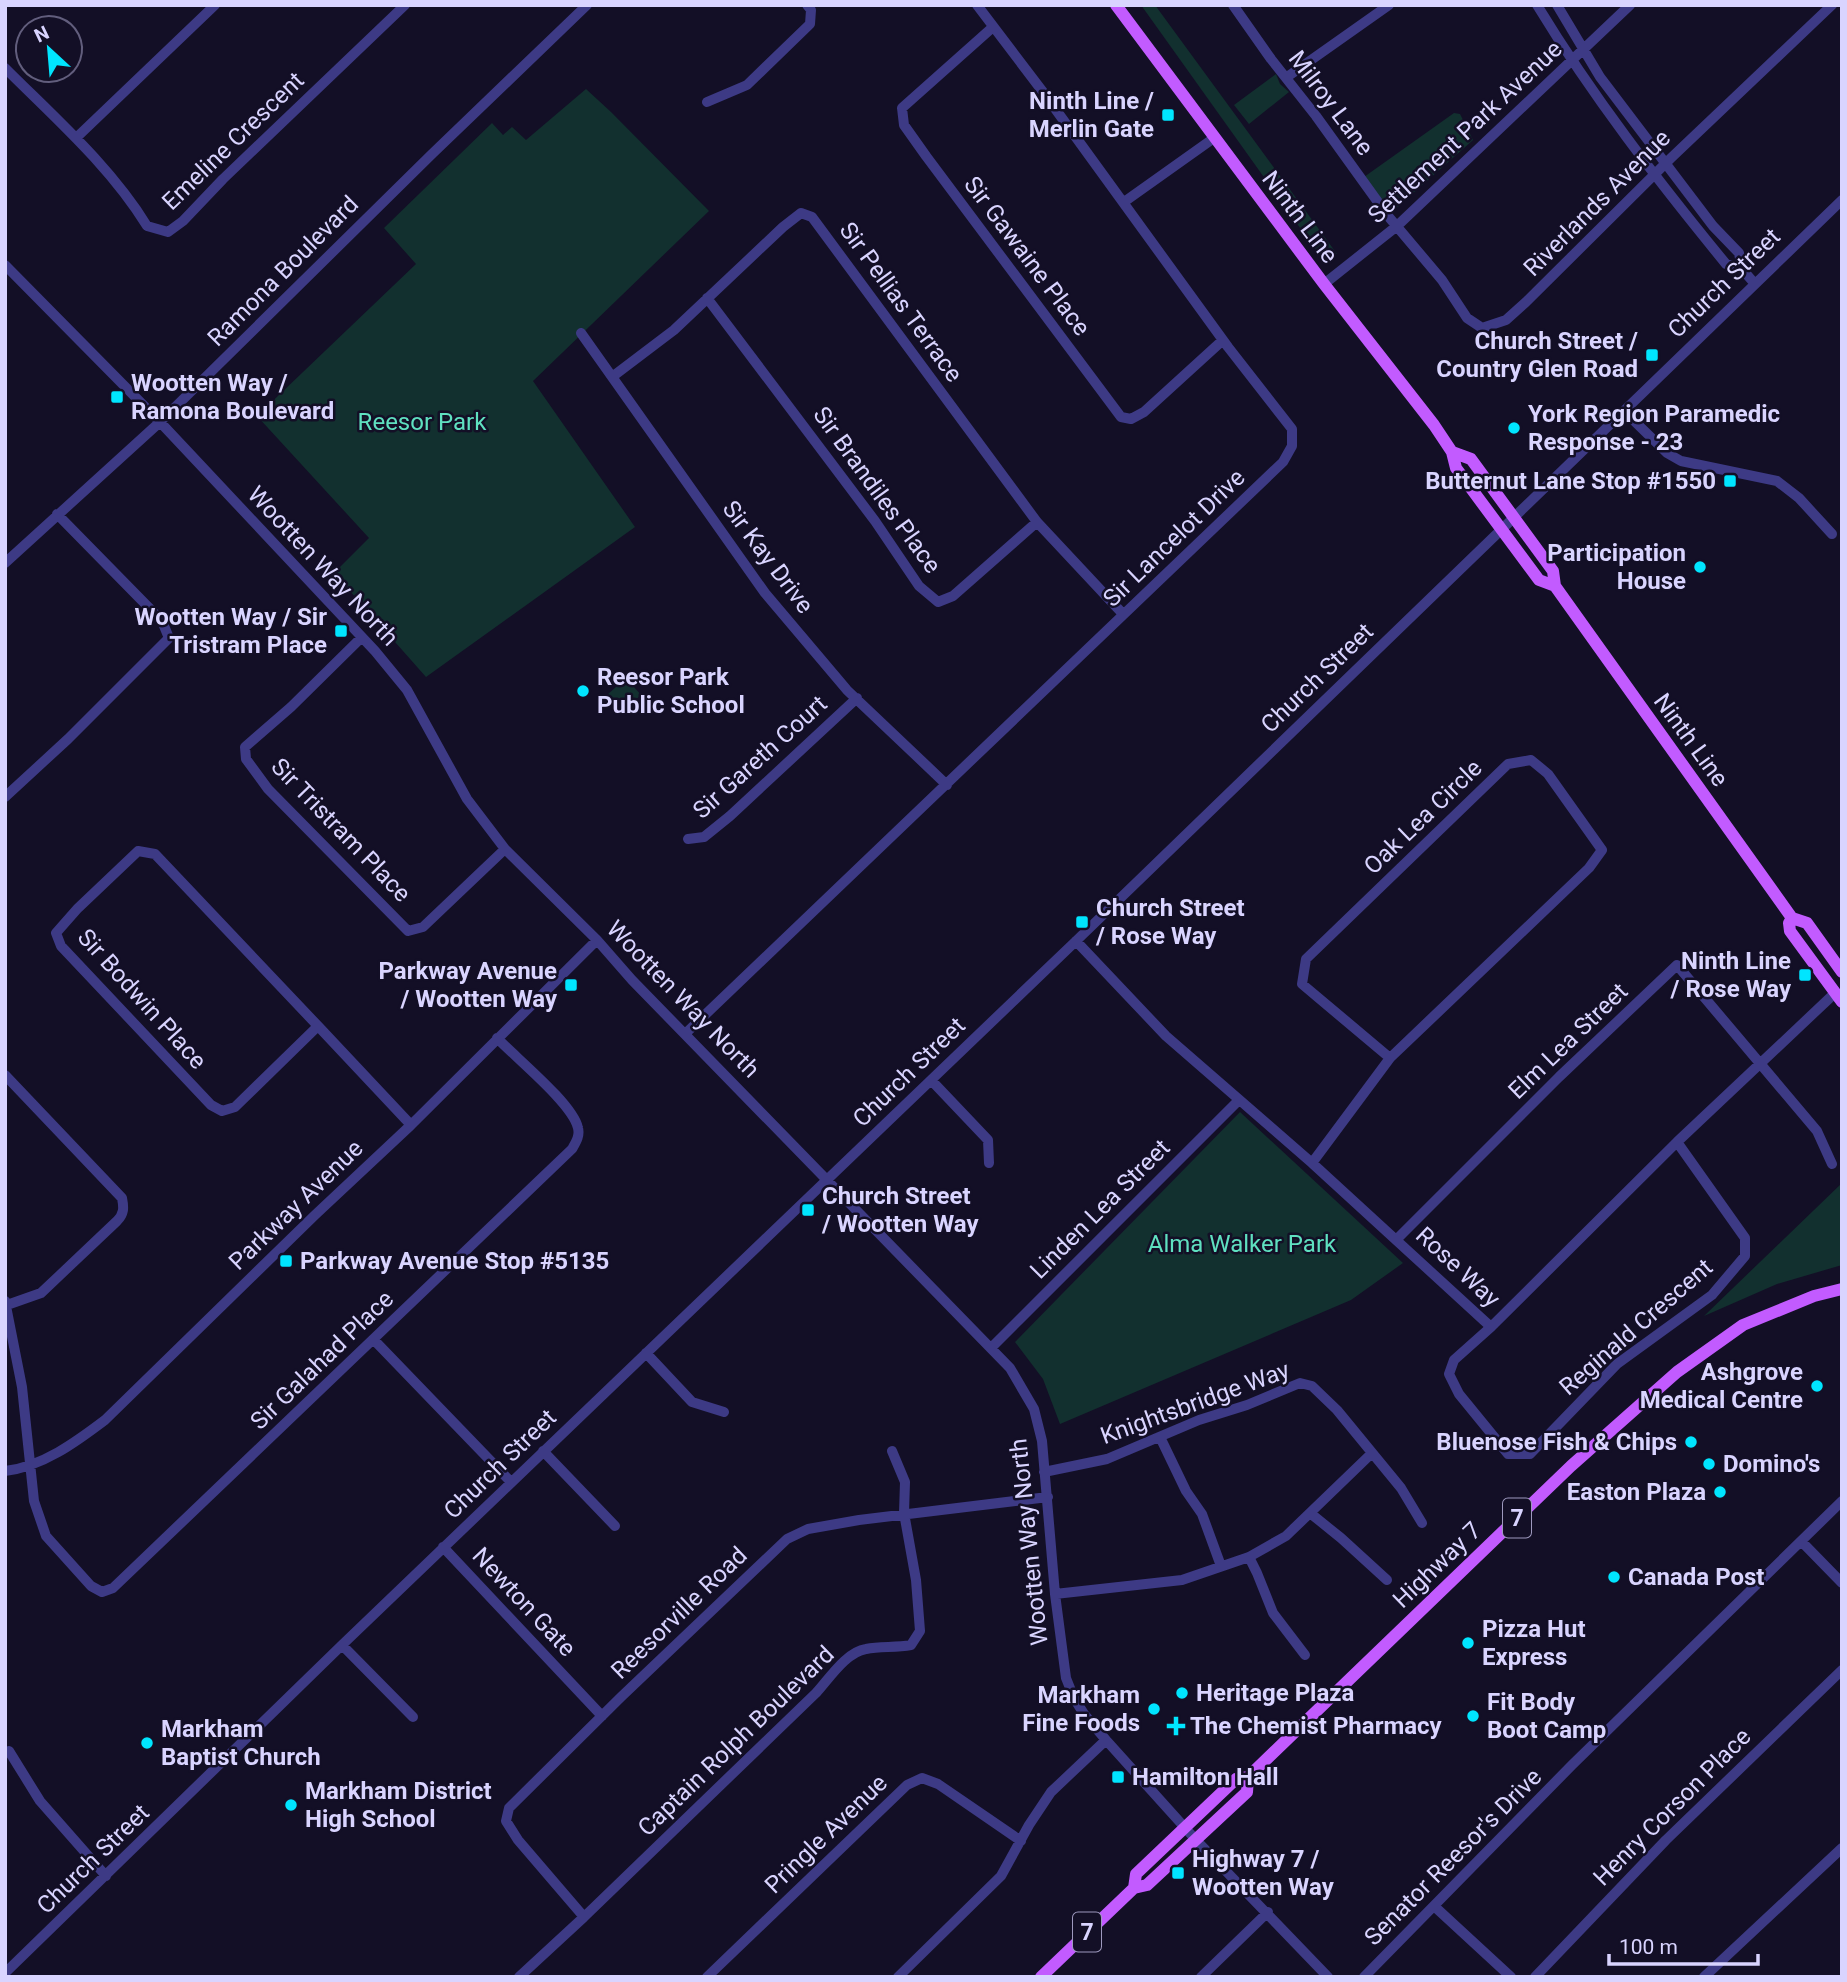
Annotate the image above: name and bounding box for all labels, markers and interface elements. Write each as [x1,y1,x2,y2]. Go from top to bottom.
north arrow [14,14,84,84]
text: N [31,21,53,47]
street label: Settlement Park Avenue [1362,35,1568,229]
street label: Milroy Lane [1283,45,1379,161]
street label: Emeline Crescent [156,66,310,216]
place label: Ninth Line / Merlin Gate [1029,87,1154,143]
marker: Ninth Line / Merlin Gate [1160,107,1176,123]
street label: Riverlands Avenue [1518,124,1676,282]
street label: Ninth Line [1256,165,1344,269]
street label: Sir Gawaine Place [958,171,1096,341]
street label: Ramona Boulevard [202,190,364,352]
street label: Sir Pellias Terrace [834,217,968,387]
street label: Church Street [1662,222,1786,343]
place label: Church Street / Country Glen Road [1436,327,1638,383]
marker: Church Street / Country Glen Road [1644,347,1660,363]
place label: Wootten Way / Ramona Boulevard [131,369,334,425]
marker: Wootten Way / Ramona Boulevard [109,389,125,405]
place label: York Region Paramedic Response - 23 [1528,400,1780,456]
street label: Sir Brandiles Place [807,401,947,579]
park label: Reesor Park [358,408,487,436]
marker: York Region Paramedic Response - 23 [1506,420,1522,436]
street label: Sir Lancelot Drive [1097,463,1251,613]
place label: Butternut Lane Stop #1550 [1425,467,1716,495]
marker: Butternut Lane Stop #1550 [1722,473,1738,489]
street label: Wootten Way North [242,481,404,651]
street label: Sir Kay Drive [717,495,819,619]
place label: Participation House [1547,539,1686,595]
marker: Participation House [1692,559,1708,575]
place label: Wootten Way / Sir Tristram Place [135,603,327,659]
street label: Church Street [1255,617,1379,738]
marker: Wootten Way / Sir Tristram Place [333,623,349,639]
place label: Reesor Park Public School [597,663,745,719]
marker: Reesor Park Public School [575,683,591,699]
street label: Ninth Line [1648,688,1734,792]
street label: Sir Gareth Court [687,690,833,824]
street label: Sir Tristram Place [265,753,417,907]
street label: Oak Lea Circle [1358,754,1488,880]
place label: Church Street / Rose Way [1095,894,1245,950]
marker: Church Street / Rose Way [1074,914,1090,930]
street label: Wootten Way North [601,915,765,1083]
street label: Sir Bodwin Place [72,923,212,1075]
place label: Ninth Line / Rose Way [1670,947,1792,1003]
place label: Parkway Avenue / Wootten Way [379,957,558,1013]
marker: Ninth Line / Rose Way [1797,967,1813,983]
marker: Parkway Avenue / Wootten Way [563,977,579,993]
street label: Elm Lea Street [1503,977,1633,1105]
street label: Church Street [847,1011,971,1132]
street label: Linden Lea Street [1025,1133,1176,1284]
street label: Parkway Avenue [223,1134,369,1276]
place label: Church Street / Wootten Way [821,1182,980,1238]
marker: Church Street / Wootten Way [800,1202,816,1218]
street label: Rose Way [1410,1221,1506,1313]
park label: Alma Walker Park [1148,1230,1337,1258]
place label: Parkway Avenue Stop #5135 [300,1247,609,1275]
marker: Parkway Avenue Stop #5135 [278,1253,294,1269]
street label: Reginald Crescent [1554,1253,1718,1401]
street label: Sir Galahad Place [245,1285,399,1435]
street label: Knightsbridge Way [1097,1356,1294,1450]
place label: Ashgrove Medical Centre [1640,1358,1803,1414]
marker: Ashgrove Medical Centre [1809,1378,1825,1394]
street label: Church Street [438,1403,562,1524]
place label: Bluenose Fish & Chips [1436,1428,1677,1456]
marker: Bluenose Fish & Chips [1683,1434,1699,1450]
street label: Wootten Way North [1004,1437,1054,1647]
place label: Domino's [1723,1450,1820,1478]
marker: Domino's [1701,1456,1717,1472]
place label: Easton Plaza [1567,1478,1706,1506]
marker: Easton Plaza [1712,1484,1728,1500]
road number: 7 [1503,1498,1531,1538]
street label: Highway 7 [1387,1516,1487,1614]
street label: Reesorville Road [605,1541,753,1685]
street label: Newton Gate [467,1542,581,1662]
place label: Canada Post [1628,1563,1764,1591]
marker: Canada Post [1606,1569,1622,1585]
place label: Pizza Hut Express [1482,1615,1586,1671]
marker: Pizza Hut Express [1460,1635,1476,1651]
street label: Captain Rolph Boulevard [632,1640,840,1842]
place label: Heritage Plaza [1196,1679,1355,1707]
place label: Markham Fine Foods [1022,1681,1140,1737]
marker: Heritage Plaza [1174,1685,1190,1701]
place label: Fit Body Boot Camp [1487,1688,1606,1744]
marker: Markham Fine Foods [1146,1701,1162,1717]
marker: Fit Body Boot Camp [1465,1708,1481,1724]
place label: The Chemist Pharmacy [1190,1712,1443,1740]
place label: Markham Baptist Church [161,1715,321,1771]
marker: The Chemist Pharmacy [1168,1718,1184,1734]
street label: Henry Corson Place [1588,1723,1756,1891]
marker: Markham Baptist Church [139,1735,155,1751]
place label: Hamilton Hall [1132,1763,1279,1791]
street label: Senator Reesor's Drive [1359,1763,1547,1951]
street label: Pringle Avenue [759,1769,893,1899]
marker: Hamilton Hall [1110,1769,1126,1785]
place label: Markham District High School [305,1777,492,1833]
marker: Markham District High School [283,1797,299,1813]
street label: Church Street [31,1798,155,1919]
place label: Highway 7 / Wootten Way [1192,1845,1335,1901]
marker: Highway 7 / Wootten Way [1170,1865,1186,1881]
road number: 7 [1073,1912,1101,1952]
scale bar [1609,1923,1758,1967]
text: 100 m [1619,1935,1678,1959]

